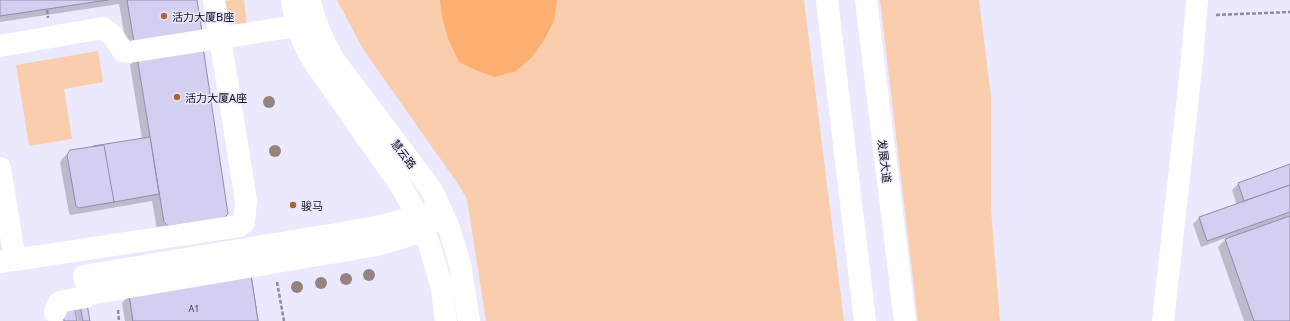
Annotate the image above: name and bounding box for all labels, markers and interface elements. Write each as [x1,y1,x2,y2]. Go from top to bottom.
place label: 活力大厦B座 [172,9,234,24]
marker: 活力大厦B座 [159,11,169,21]
place label: 活力大厦A座 [185,90,247,105]
marker: 活力大厦A座 [172,92,182,102]
street label: 慧云路 [388,136,420,172]
street label: 发展大道 [875,138,895,184]
place label: 骏马 [301,198,323,213]
marker: 骏马 [288,200,298,210]
house number: A1 [189,302,199,315]

